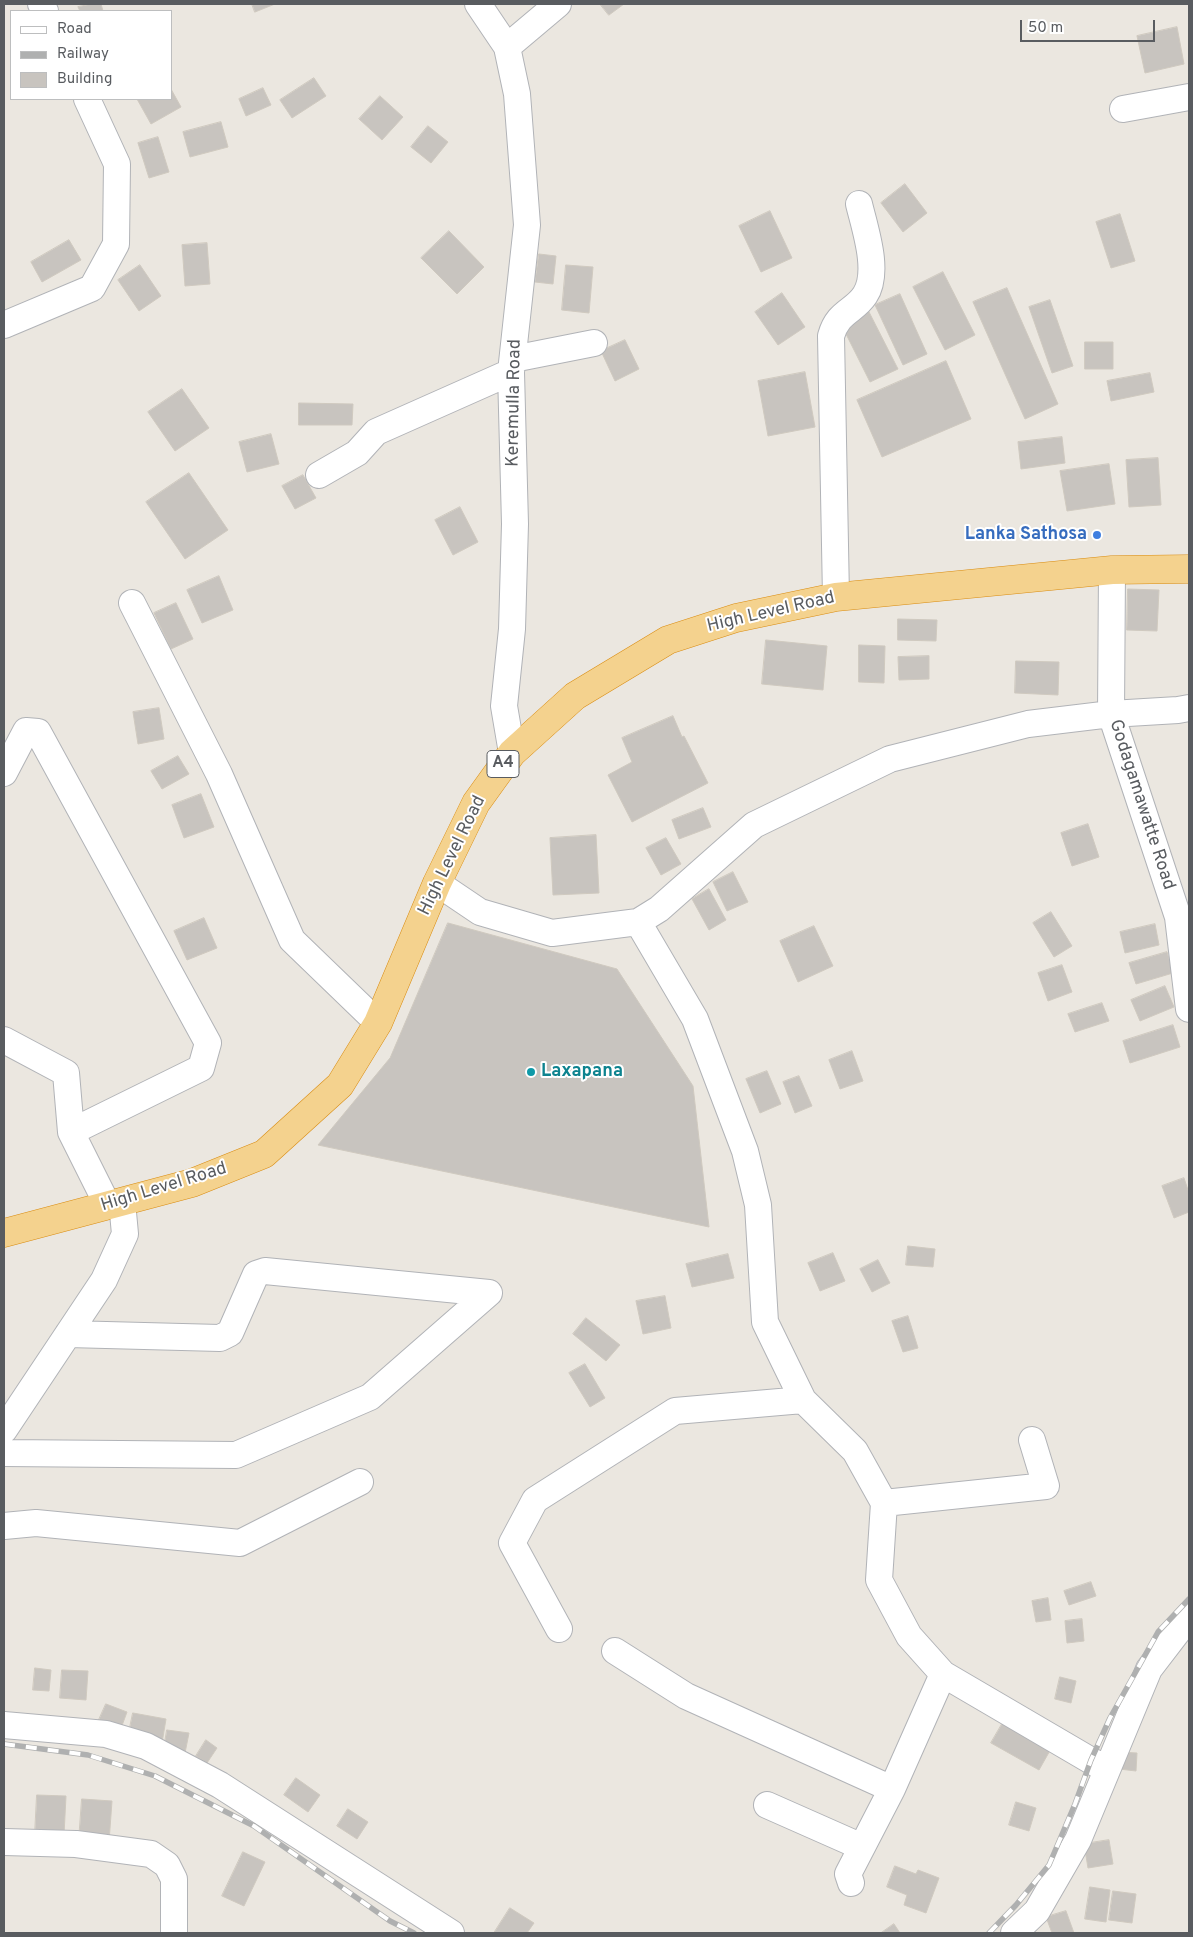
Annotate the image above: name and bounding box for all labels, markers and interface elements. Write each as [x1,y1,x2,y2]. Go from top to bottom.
legend [10,10,172,100]
scale bar [1023,10,1158,42]
text: 50 m [1028,19,1063,38]
text: Road [57,20,92,39]
text: Railway [57,45,109,64]
text: Building [57,70,112,89]
street label: Keremulla Road [503,339,527,467]
place label: Lanka Sathosa [965,524,1087,546]
marker: Lanka Sathosa [1091,529,1103,541]
street label: High Level Road [705,588,837,638]
street label: Godagamawatte Road [1103,717,1179,893]
road number: A4 [487,751,519,778]
street label: High Level Road [415,793,491,919]
place label: Laxapana [541,1061,623,1083]
marker: Laxapana [525,1066,537,1078]
street label: High Level Road [98,1159,230,1217]

